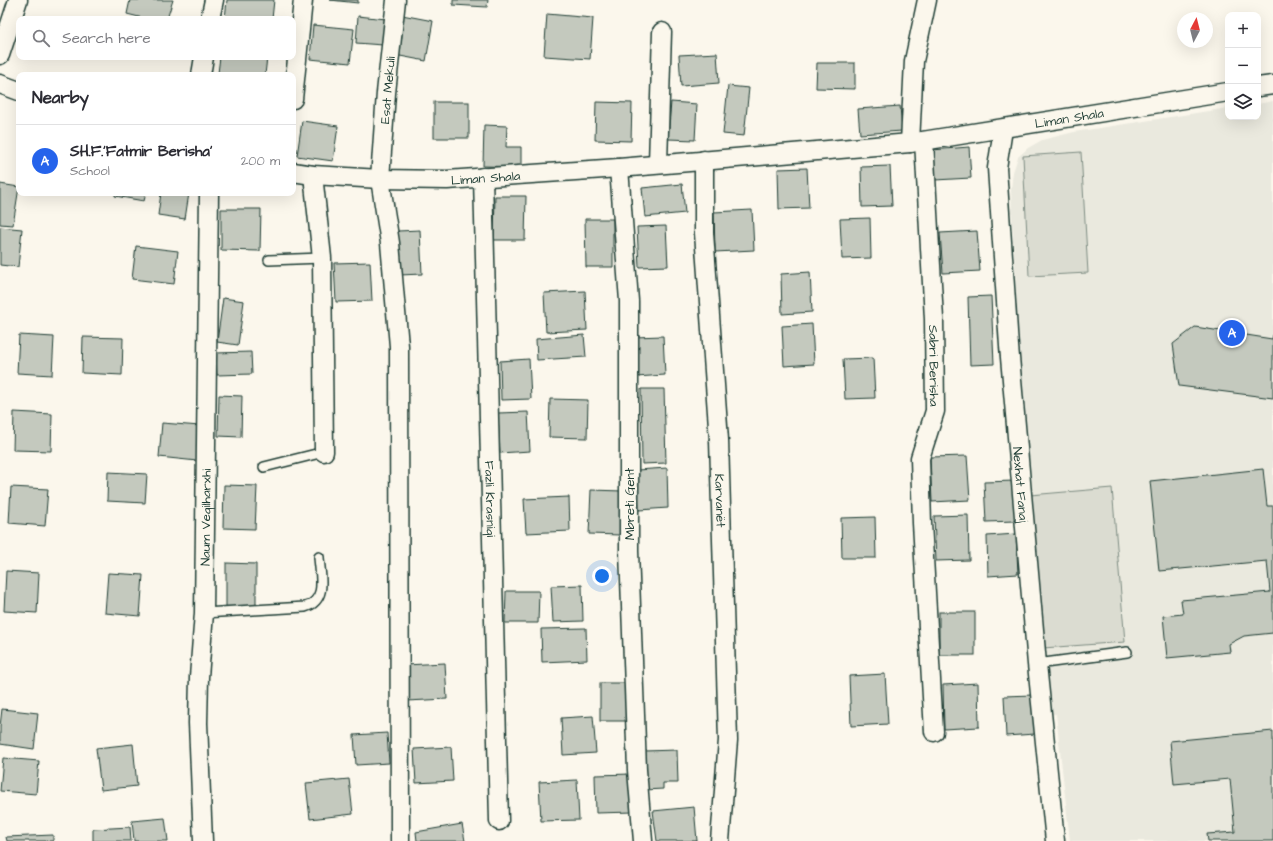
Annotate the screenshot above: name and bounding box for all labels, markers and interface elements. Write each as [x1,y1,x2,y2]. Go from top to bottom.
north arrow [1177,12,1213,48]
map controls [1225,12,1261,120]
button: + [1225,12,1261,48]
search box [16,16,296,60]
icon: search [30,27,52,49]
text: Search here [62,28,151,49]
button: − [1225,48,1261,84]
street label: Esat Mekuli [376,56,400,125]
button: layers [1225,84,1261,120]
text: Nearby [32,86,89,110]
street label: Liman Shala [1034,104,1105,133]
text: SH.F.'Fatmir Berisha' [70,141,212,162]
text: A [41,152,49,170]
text: 200 m [241,152,280,170]
text: School [70,162,110,180]
street label: Liman Shala [450,167,521,190]
pin: A [1219,318,1245,348]
street label: Sabri Berisha [924,325,943,407]
street label: Nexhat Fanaj [1008,446,1033,524]
street label: Fazli Krasniqi [480,460,500,537]
street label: Mbreti Gent [621,467,639,540]
street label: Naum Veqilharxhi [197,468,216,566]
street label: Karvanët [710,473,730,528]
your location [592,566,612,586]

